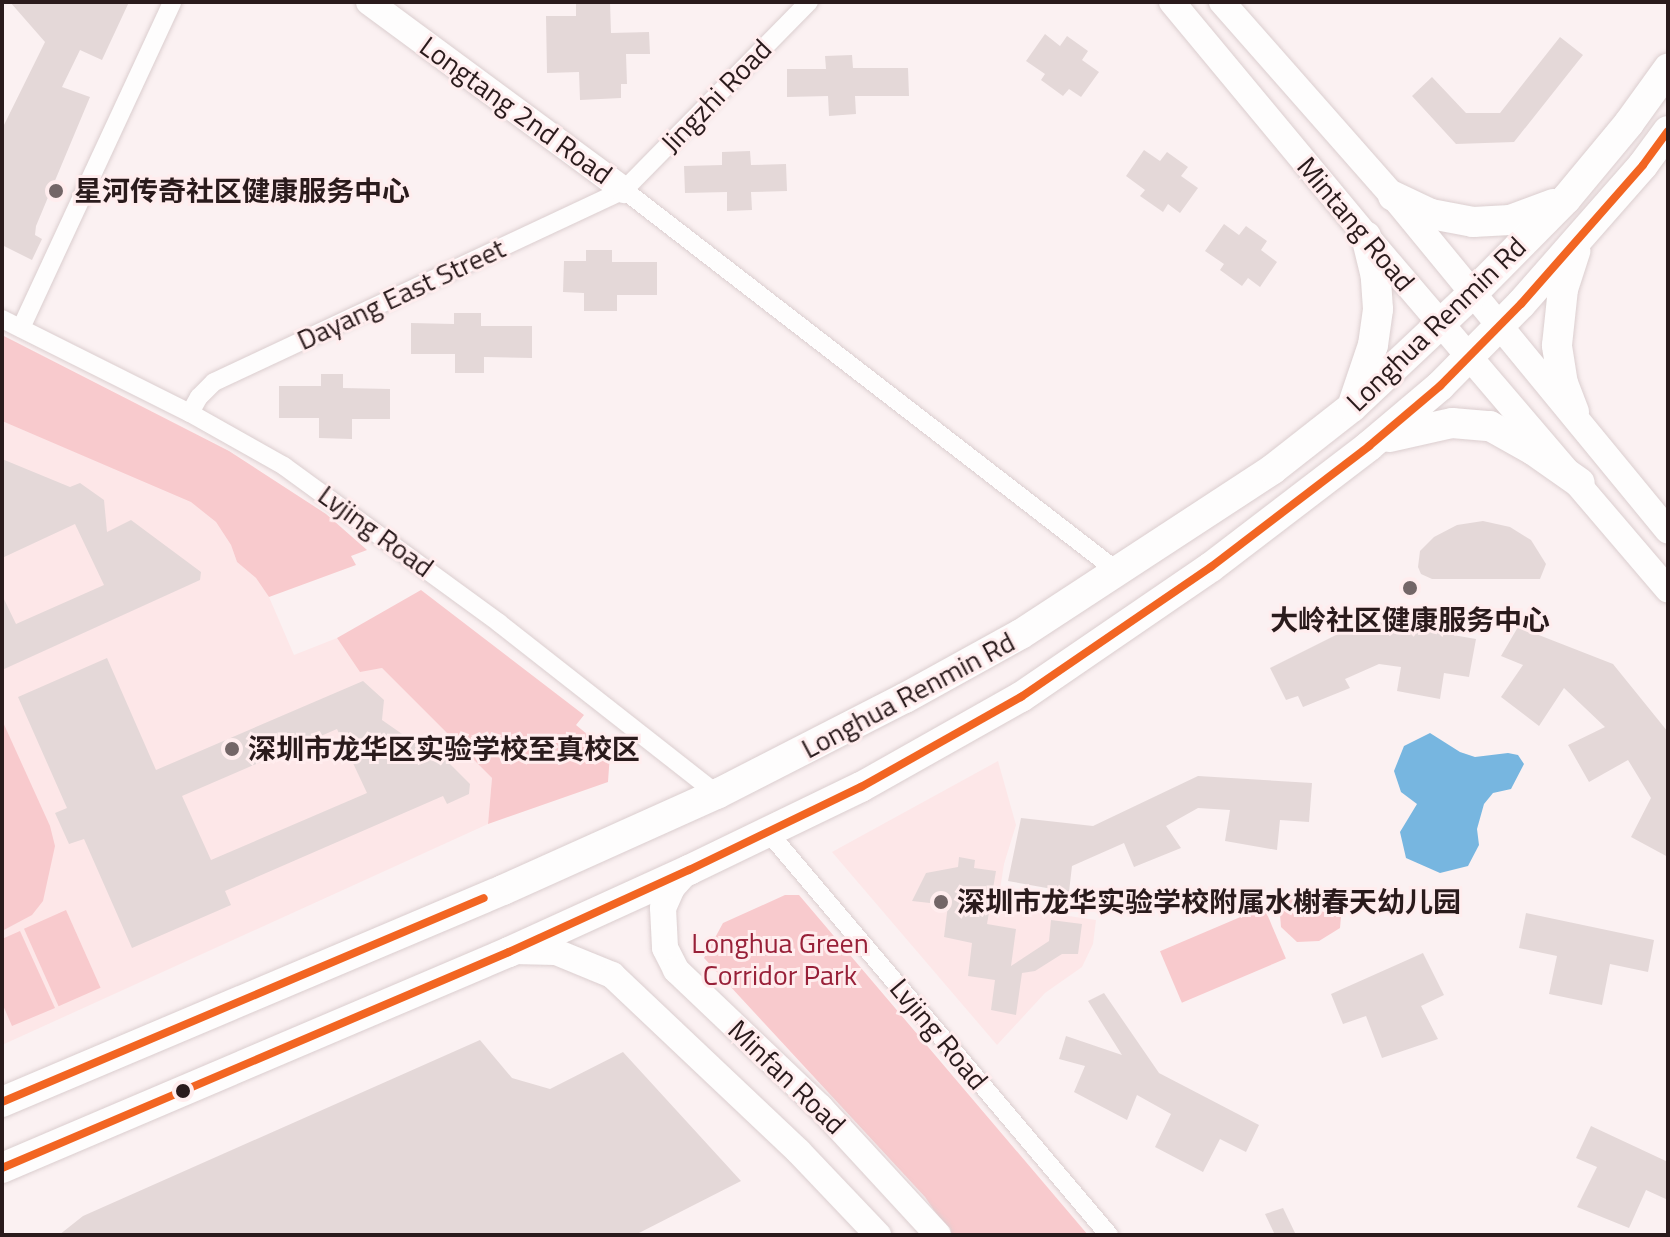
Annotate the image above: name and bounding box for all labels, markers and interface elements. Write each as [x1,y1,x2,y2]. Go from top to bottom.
street label: Longtang 2nd Road [413,29,619,191]
street label: Jingzhi Road [654,32,778,160]
street label: Mintang Road [1290,150,1422,298]
place label: 星河传奇社区健康服务中心 [74,174,410,208]
marker: 星河传奇社区健康服务中心 [45,180,67,202]
street label: Longhua Renmin Rd [1339,230,1533,418]
street label: Dayang East Street [292,231,510,357]
street label: Lvjing Road [312,478,440,584]
marker: 大岭社区健康服务中心 [1399,577,1421,599]
place label: 大岭社区健康服务中心 [1270,603,1550,637]
street label: Longhua Renmin Rd [796,625,1020,765]
place label: 深圳市龙华区实验学校至真校区 [248,732,640,766]
marker: 深圳市龙华区实验学校至真校区 [223,740,241,758]
place label: 深圳市龙华实验学校附属水榭春天幼儿园 [957,885,1461,919]
marker: 深圳市龙华实验学校附属水榭春天幼儿园 [932,893,950,911]
park label: Longhua Green Corridor Park [691,926,869,992]
street label: Lvjing Road [883,972,995,1096]
street label: Minfan Road [721,1013,853,1141]
unlabelled marker [175,1083,191,1099]

